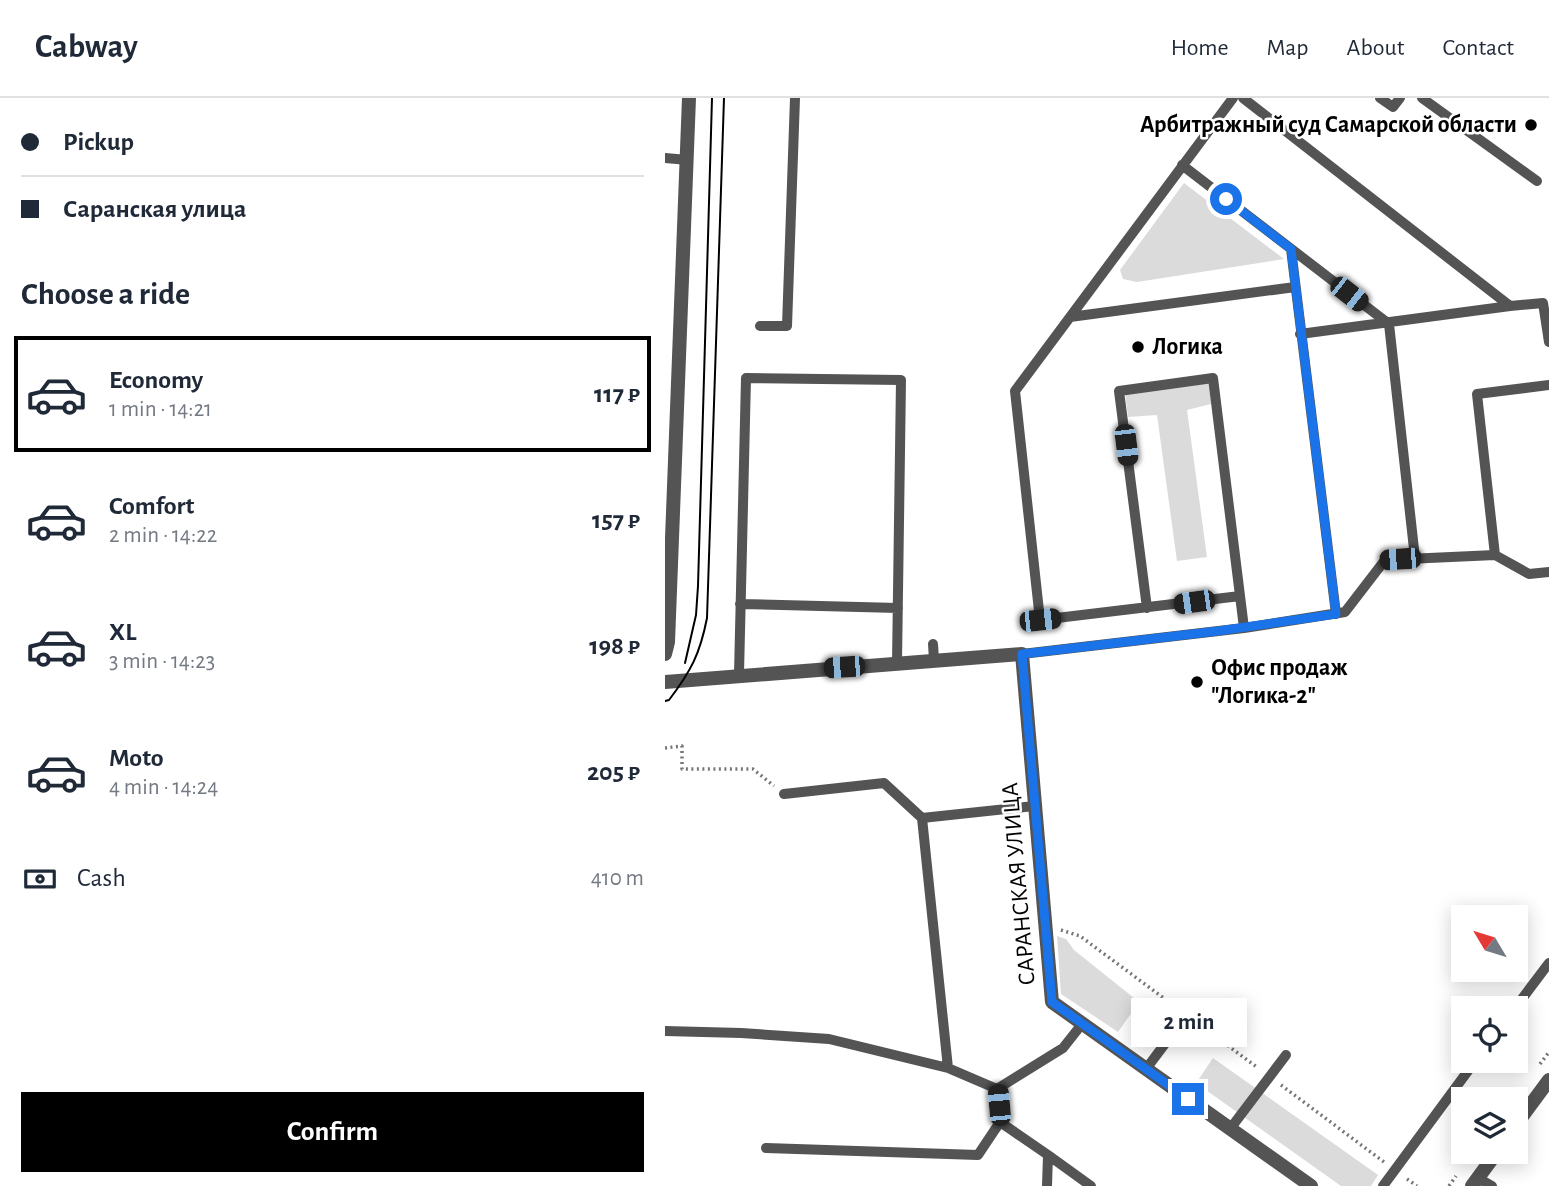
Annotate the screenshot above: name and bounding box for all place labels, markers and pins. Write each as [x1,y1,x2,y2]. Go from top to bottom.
place label: Арбитражный суд Самарской области [1140,113,1517,137]
marker: Арбитражный суд Самарской области [1523,117,1539,133]
place label: Логика [1152,335,1223,359]
marker: Логика [1130,339,1146,355]
place label: Офис продаж "Логика-2" [1211,656,1348,708]
marker: Офис продаж "Логика-2" [1189,674,1205,690]

